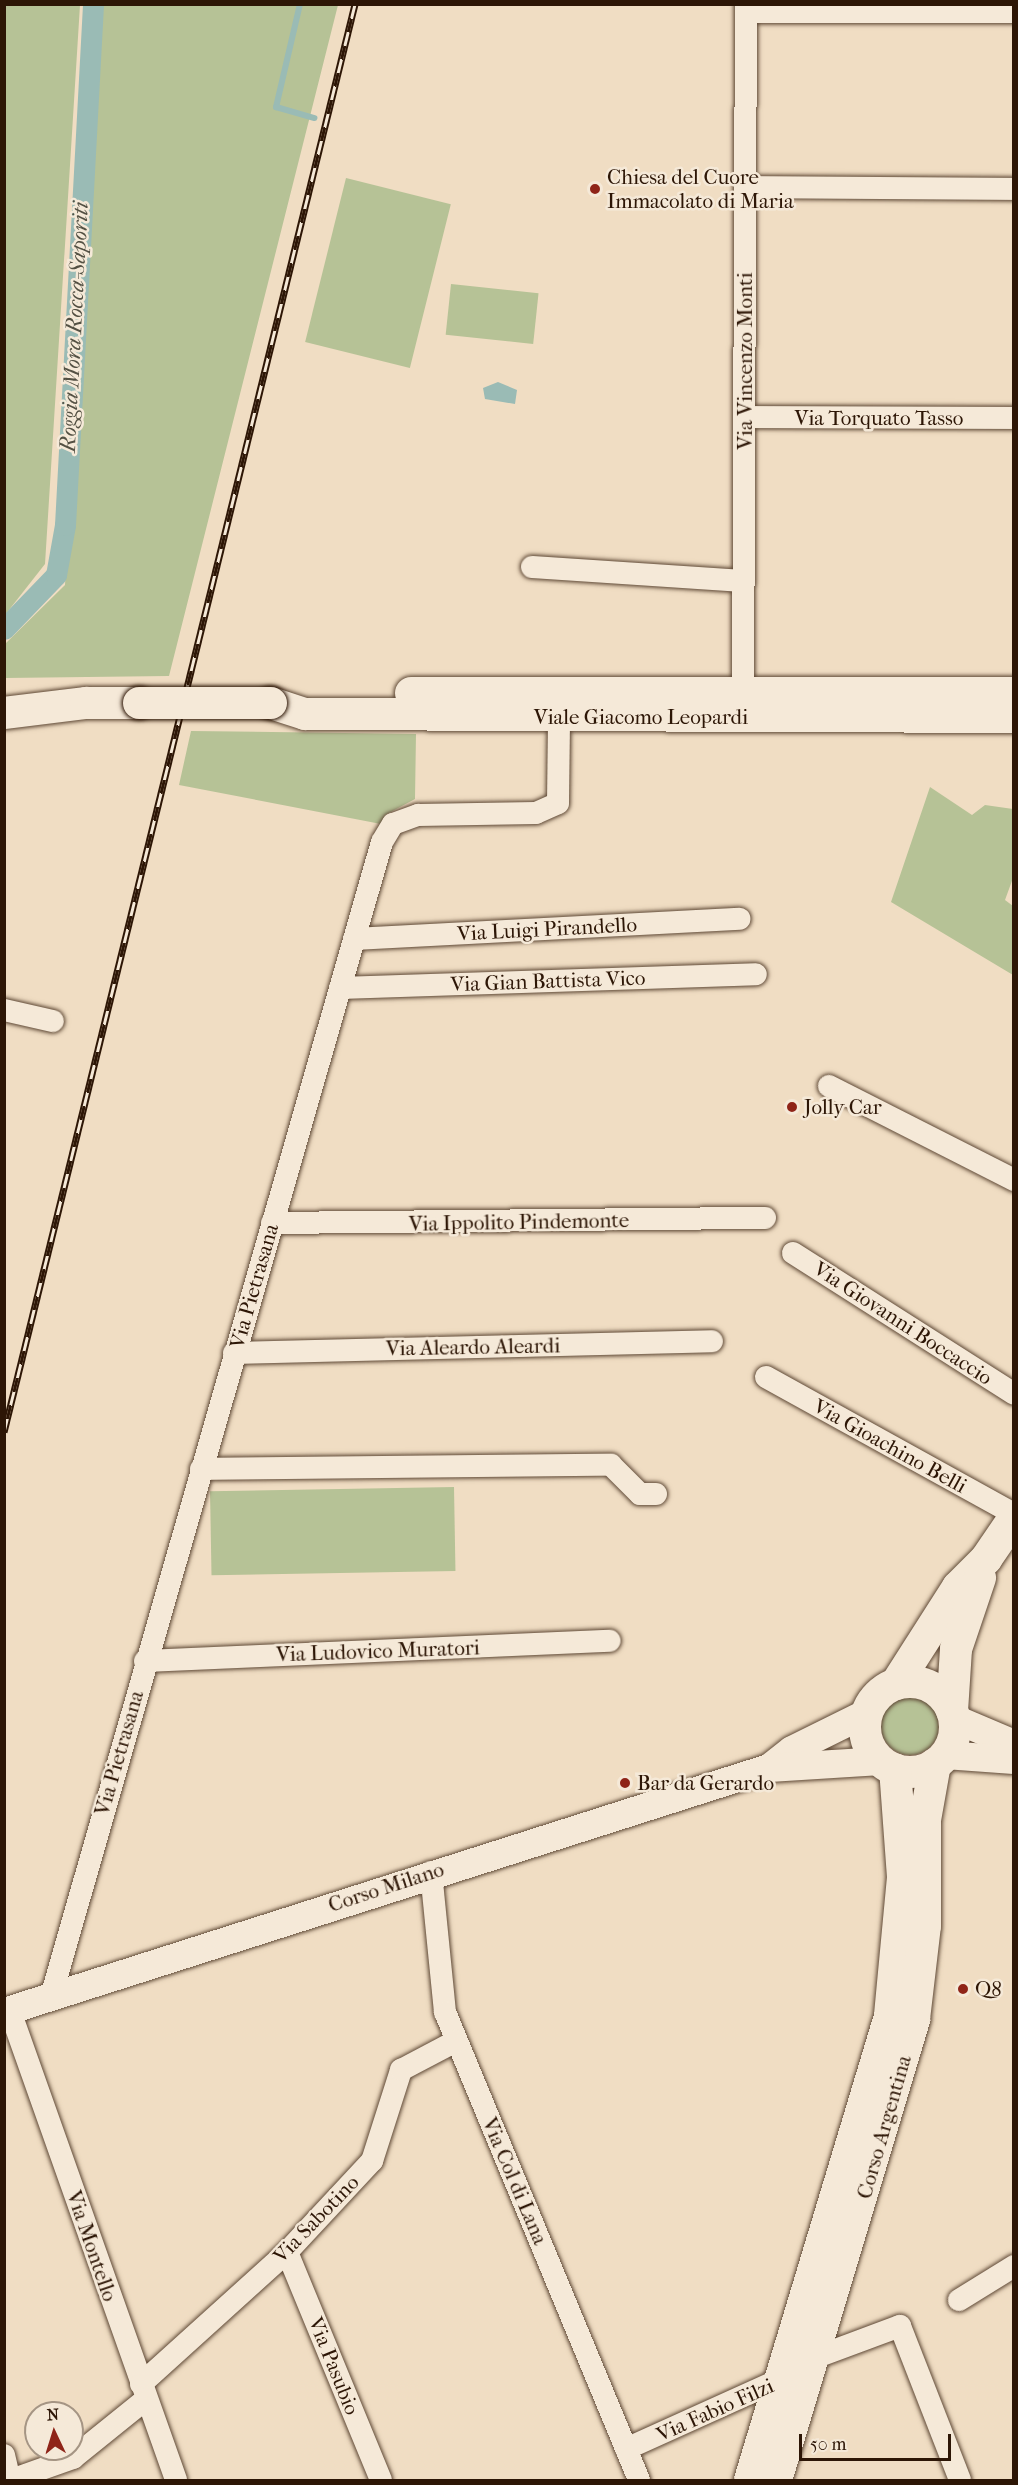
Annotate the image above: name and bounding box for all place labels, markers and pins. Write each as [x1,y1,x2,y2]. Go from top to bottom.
place label: Chiesa del Cuore Immacolato di Maria [607,164,794,214]
marker: Chiesa del Cuore Immacolato di Maria [588,182,602,196]
place label: Jolly Car [804,1094,882,1120]
marker: Jolly Car [785,1100,799,1114]
place label: Bar da Gerardo [637,1770,774,1796]
marker: Bar da Gerardo [618,1776,632,1790]
place label: Q8 [975,1976,1002,2002]
marker: Q8 [956,1982,970,1996]

